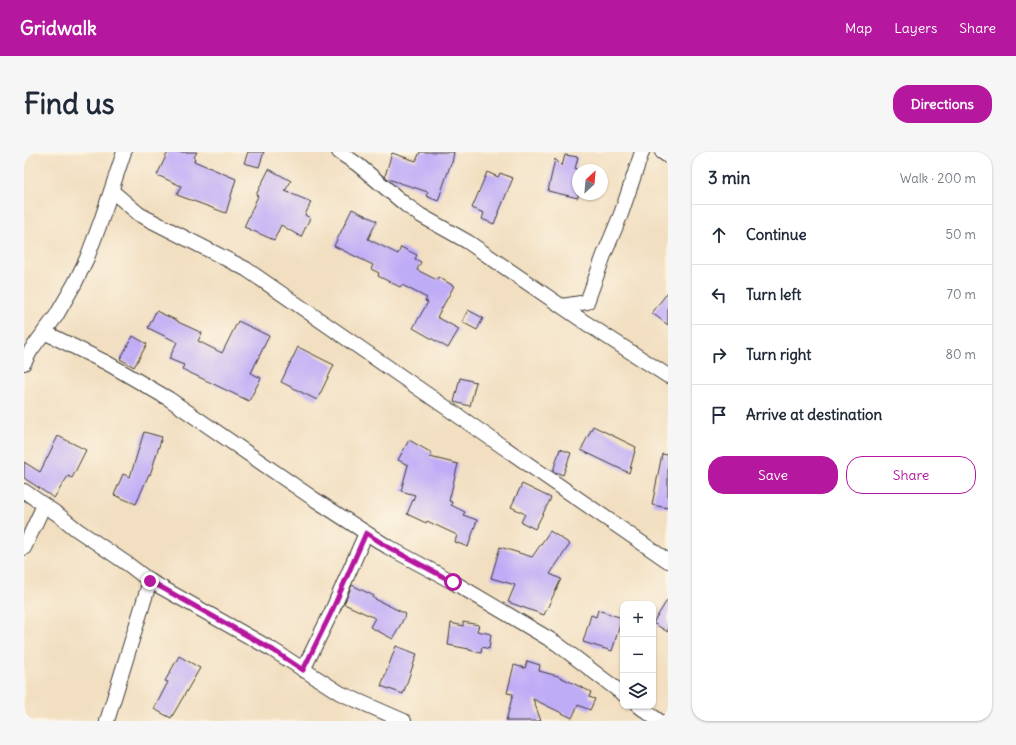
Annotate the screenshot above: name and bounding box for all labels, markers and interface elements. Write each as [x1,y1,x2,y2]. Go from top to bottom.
text: Gridwalk [20,16,97,40]
text: Map [845,19,872,37]
text: Layers [894,19,937,37]
text: Share [959,19,996,37]
button: Directions [893,85,992,123]
text: Find us [24,86,115,122]
north arrow [572,164,608,200]
text: 3 min [708,167,750,189]
text: Walk · 200 m [900,170,976,187]
icon: ahead [708,224,730,246]
text: Continue [746,225,807,244]
text: 50 m [945,226,976,243]
icon: left [708,284,730,306]
text: Turn left [746,285,801,304]
text: 70 m [947,286,976,303]
icon: right [708,344,730,366]
text: Turn right [746,345,811,364]
text: 80 m [945,346,976,363]
icon: arrive [708,404,730,426]
text: Arrive at destination [746,405,882,424]
button: Save [708,456,838,494]
button: Share [846,456,976,494]
route end [141,572,159,590]
route start [444,573,462,591]
map controls [620,601,656,709]
button: + [620,601,656,637]
button: − [620,637,656,673]
button: layers [620,673,656,709]

